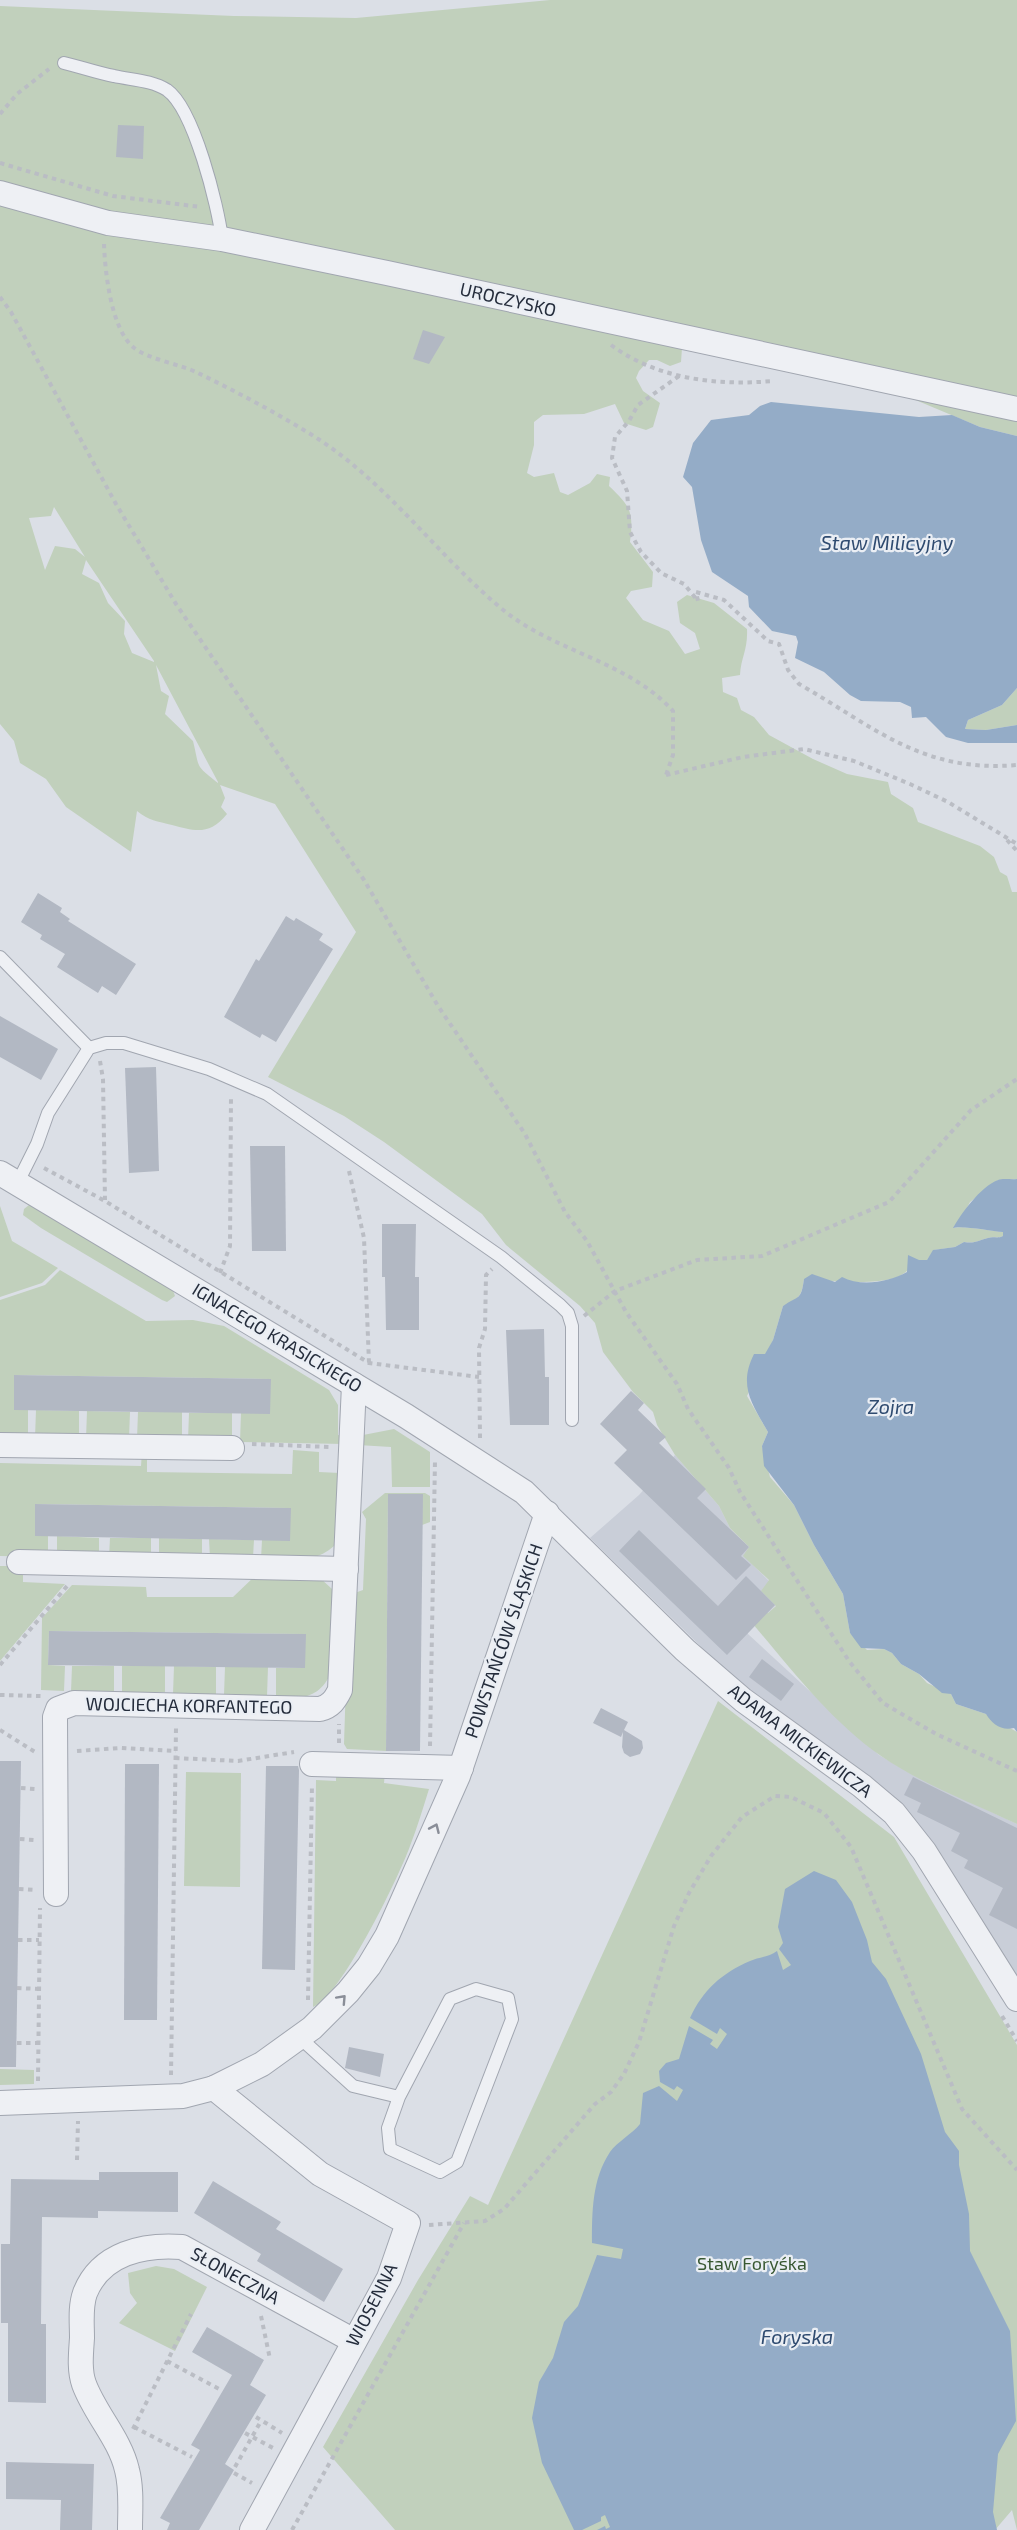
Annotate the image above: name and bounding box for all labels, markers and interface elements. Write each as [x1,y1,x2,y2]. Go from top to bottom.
street label: UROCZYSKO [458,277,558,321]
water label: Staw Milicyjny [821,530,953,555]
street label: IGNACEGO KRASICKIEGO [189,1278,366,1397]
water label: Zojra [868,1394,914,1418]
street label: POWSTAŃCÓW ŚLĄSKICH [459,1541,547,1741]
street label: ADAMA MICKIEWICZA [724,1679,878,1802]
street label: WOJCIECHA KORFANTEGO [85,1692,293,1718]
one-way arrow [428,1824,440,1835]
one-way arrow [335,1995,346,2006]
street label: SŁONECZNA [187,2242,284,2309]
park label: Staw Foryśka [697,2252,807,2274]
street label: WIOSENNA [341,2258,402,2350]
water label: Foryska [761,2324,833,2349]

